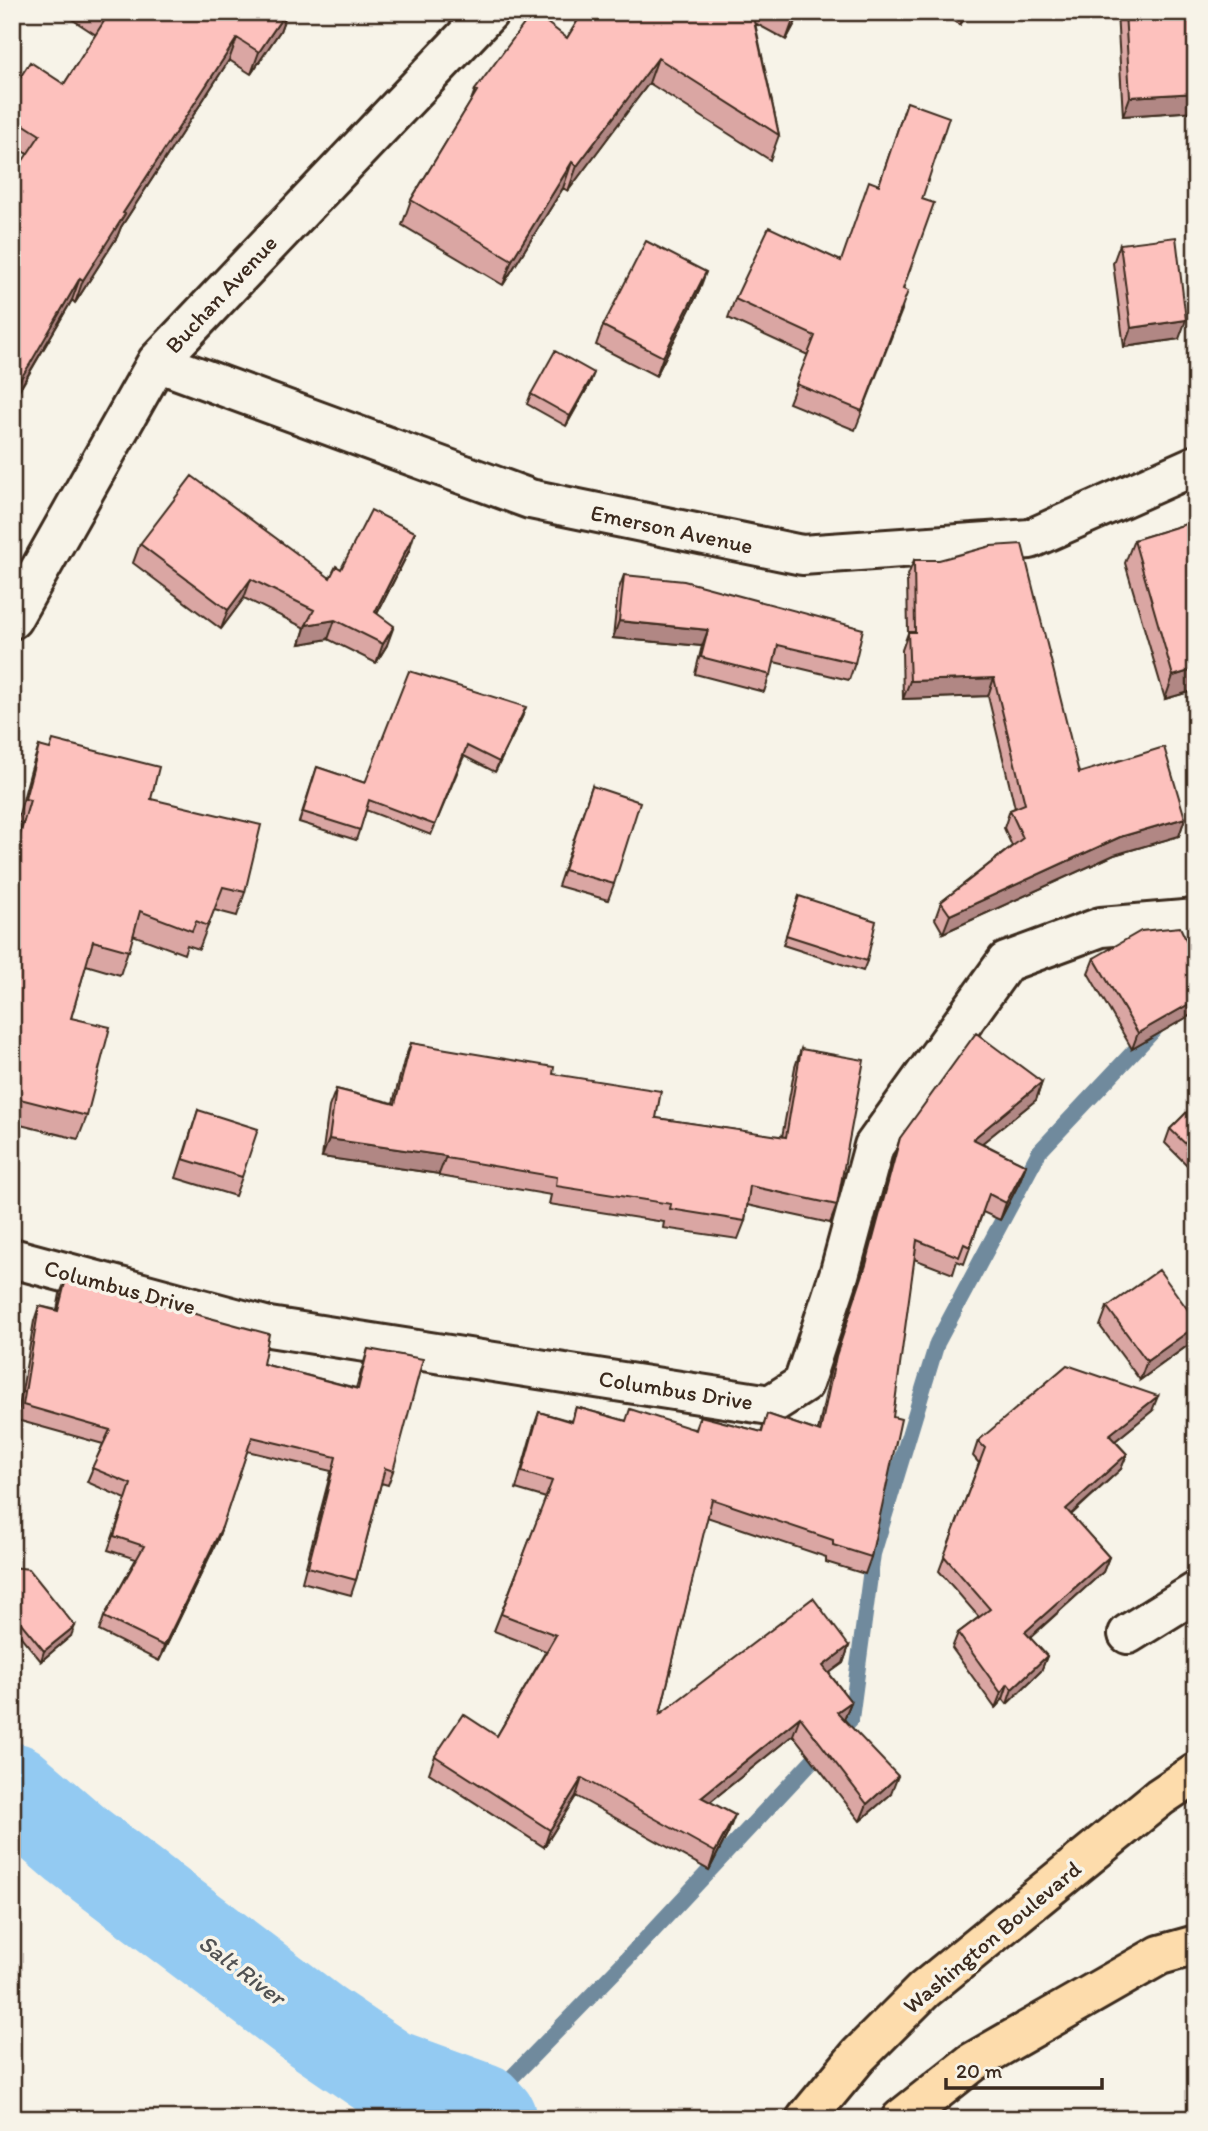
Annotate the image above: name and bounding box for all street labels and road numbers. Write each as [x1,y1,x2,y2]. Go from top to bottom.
street label: Buchan Avenue [159,229,283,359]
street label: Emerson Avenue [588,498,756,560]
street label: Columbus Drive [41,1253,199,1321]
street label: Columbus Drive [597,1364,755,1416]
street label: Washington Boulevard [897,1854,1087,2019]

